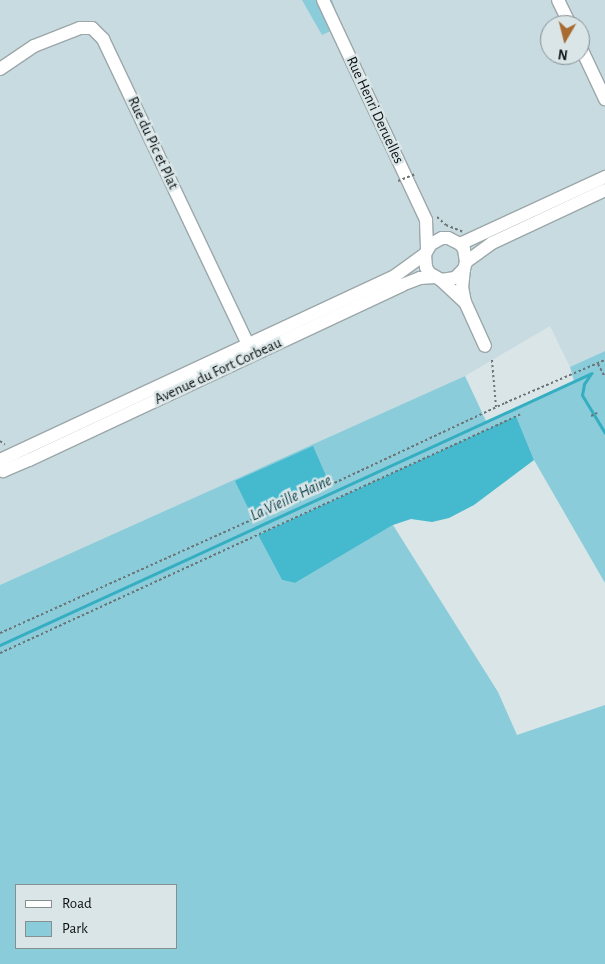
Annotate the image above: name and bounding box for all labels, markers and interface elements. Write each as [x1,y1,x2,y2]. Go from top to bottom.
north arrow [540,15,590,65]
text: N [557,46,569,61]
street label: Rue Henri Deruelles [342,53,408,167]
street label: Rue du Pic et Plat [124,94,182,192]
street label: Avenue du Fort Corbeau [152,334,284,408]
water label: La Vieille Haine [247,471,335,525]
legend [15,884,178,949]
text: Road [62,896,92,911]
text: Park [62,921,88,936]

